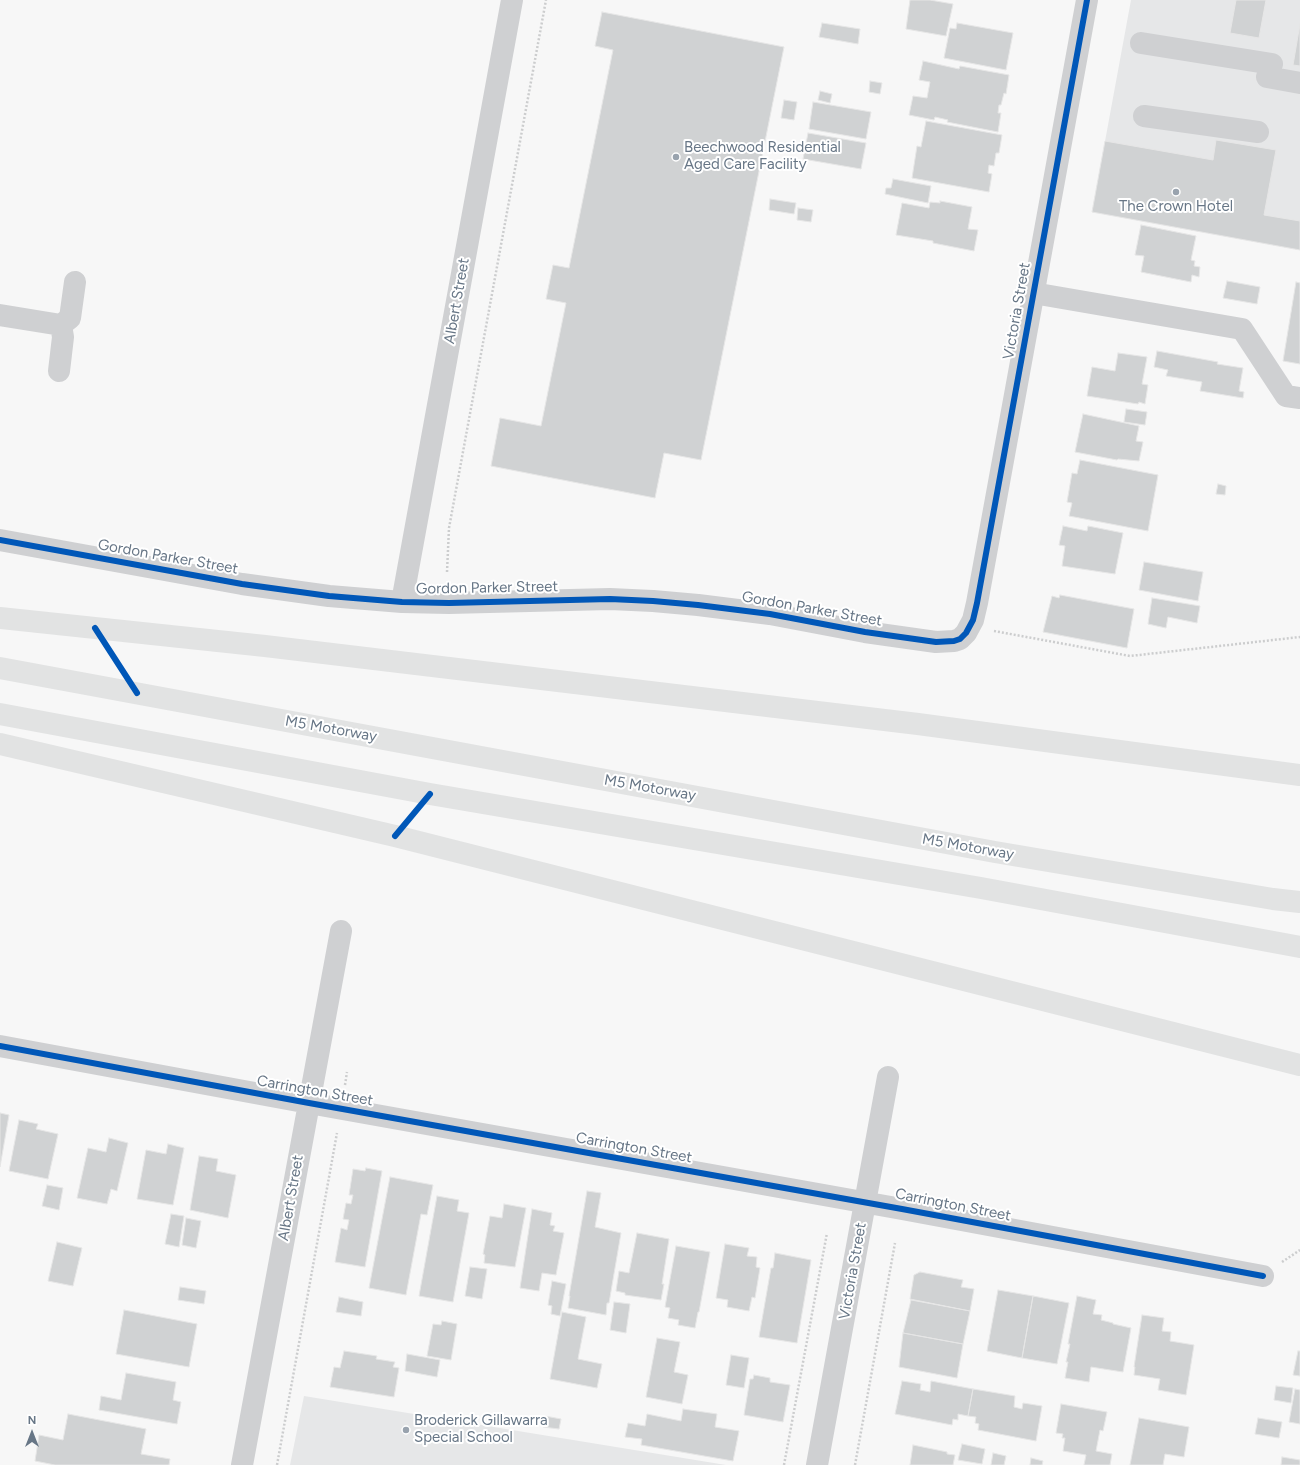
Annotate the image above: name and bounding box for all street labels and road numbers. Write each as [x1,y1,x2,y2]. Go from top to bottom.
street label: Albert Street [441,257,473,345]
street label: Victoria Street [1000,261,1034,361]
street label: Gordon Parker Street [96,536,240,578]
street label: Gordon Parker Street [416,578,558,598]
street label: Gordon Parker Street [740,588,884,630]
street label: M5 Motorway [284,712,378,746]
street label: M5 Motorway [603,771,697,805]
street label: M5 Motorway [921,830,1015,864]
street label: Carrington Street [255,1072,375,1110]
street label: Carrington Street [574,1129,694,1167]
street label: Albert Street [275,1154,307,1242]
street label: Carrington Street [894,1185,1012,1225]
street label: Victoria Street [836,1221,870,1321]

